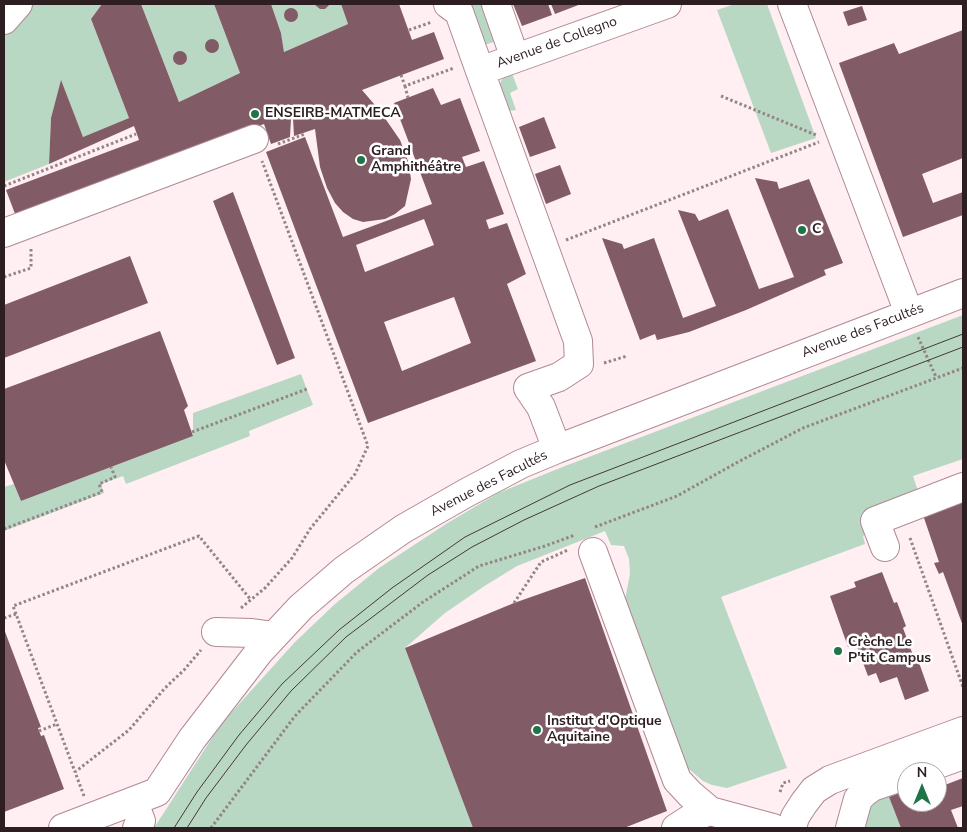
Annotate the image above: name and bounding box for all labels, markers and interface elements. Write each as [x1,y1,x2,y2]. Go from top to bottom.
street label: Avenue de Collegno [495,13,619,73]
place label: ENSEIRB-MATMECA [265,106,401,122]
marker: ENSEIRB-MATMECA [249,108,261,120]
place label: Grand Amphithéâtre [371,144,461,176]
marker: Grand Amphithéâtre [355,154,367,166]
place label: C [812,222,822,238]
marker: C [796,224,808,236]
street label: Avenue des Facultés [800,300,926,362]
street label: Avenue des Facultés [428,447,550,521]
place label: Crèche Le P'tit Campus [848,635,931,668]
marker: Crèche Le P'tit Campus [832,645,844,657]
place label: Institut d'Optique Aquitaine [547,714,662,746]
marker: Institut d'Optique Aquitaine [531,724,543,736]
north arrow [897,762,947,812]
text: N [917,763,927,782]

